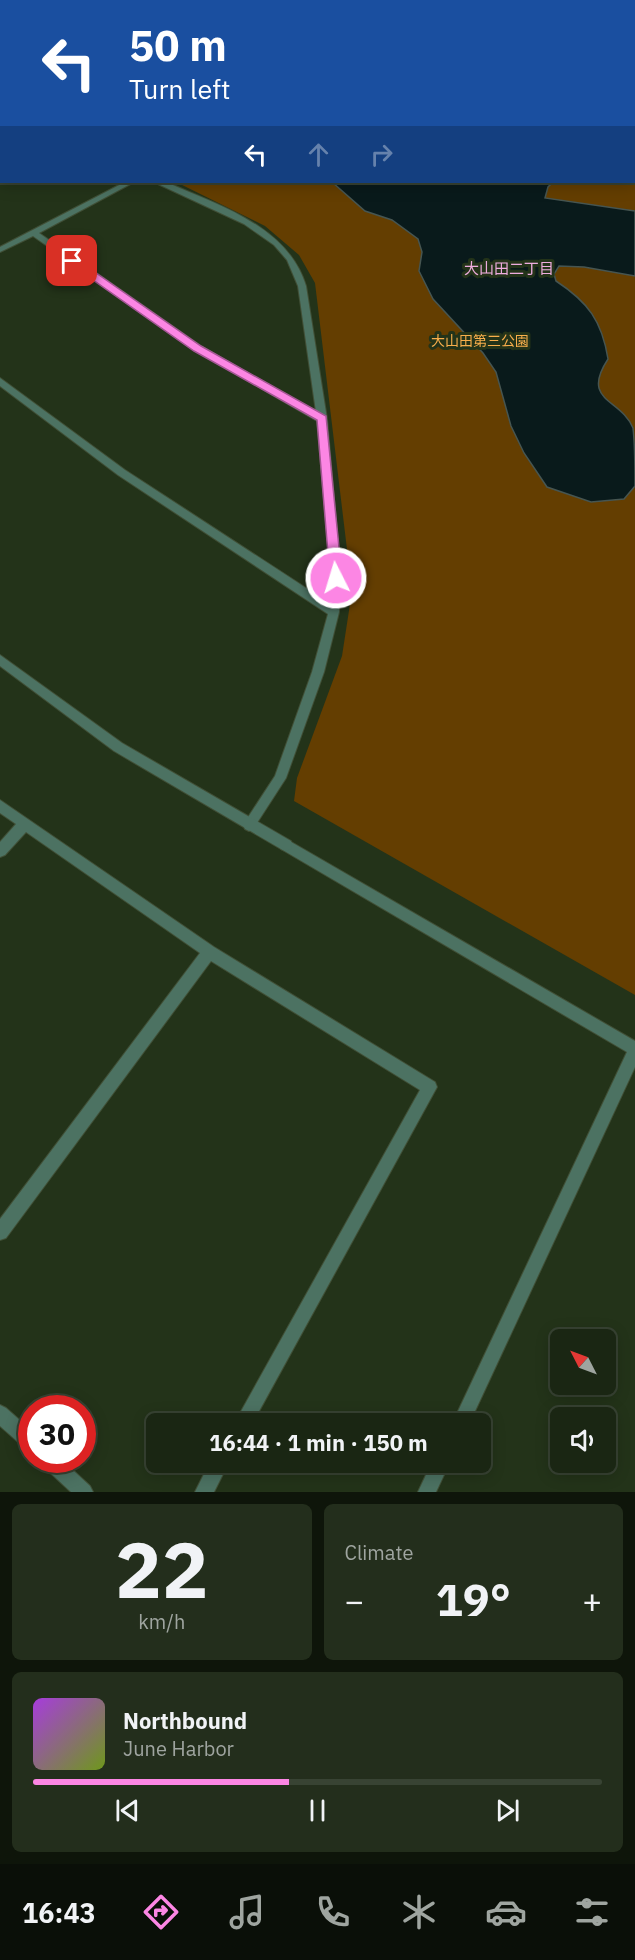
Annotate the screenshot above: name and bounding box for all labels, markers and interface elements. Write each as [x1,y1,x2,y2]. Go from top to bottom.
text: 50 m [129,18,227,73]
icon: left [30,24,108,102]
text: Turn left [129,71,230,106]
icon: left [239,138,272,171]
icon: ahead [302,138,335,171]
icon: right [365,138,398,171]
pin [46,235,97,286]
icon: arrive [55,244,88,277]
district label: 大山田二丁目 [464,259,554,278]
park label: 大山田第三公園 [431,332,529,350]
position arrow [304,546,368,610]
north arrow [550,1329,616,1395]
map controls [550,1329,616,1473]
speed limit sign: 30 [18,1395,96,1473]
button: sound [550,1407,616,1473]
text: 16:44 · 1 min · 150 m [209,1428,428,1457]
text: 22 [115,1518,209,1619]
text: Climate [345,1539,413,1566]
text: 19° [436,1570,511,1628]
text: − [345,1579,364,1622]
text: + [582,1579,602,1622]
text: km/h [138,1608,185,1635]
text: Northbound [123,1706,247,1735]
text: June Harbor [123,1735,234,1762]
icon: previous [111,1794,144,1827]
icon: pause [301,1794,334,1827]
icon: next [491,1794,524,1827]
icon: directions [140,1891,182,1933]
icon: music [226,1891,268,1933]
icon: phone [312,1891,354,1933]
icon: climate [398,1891,440,1933]
icon: car [485,1891,527,1933]
icon: filters [571,1891,613,1933]
text: 16:43 [22,1895,96,1930]

